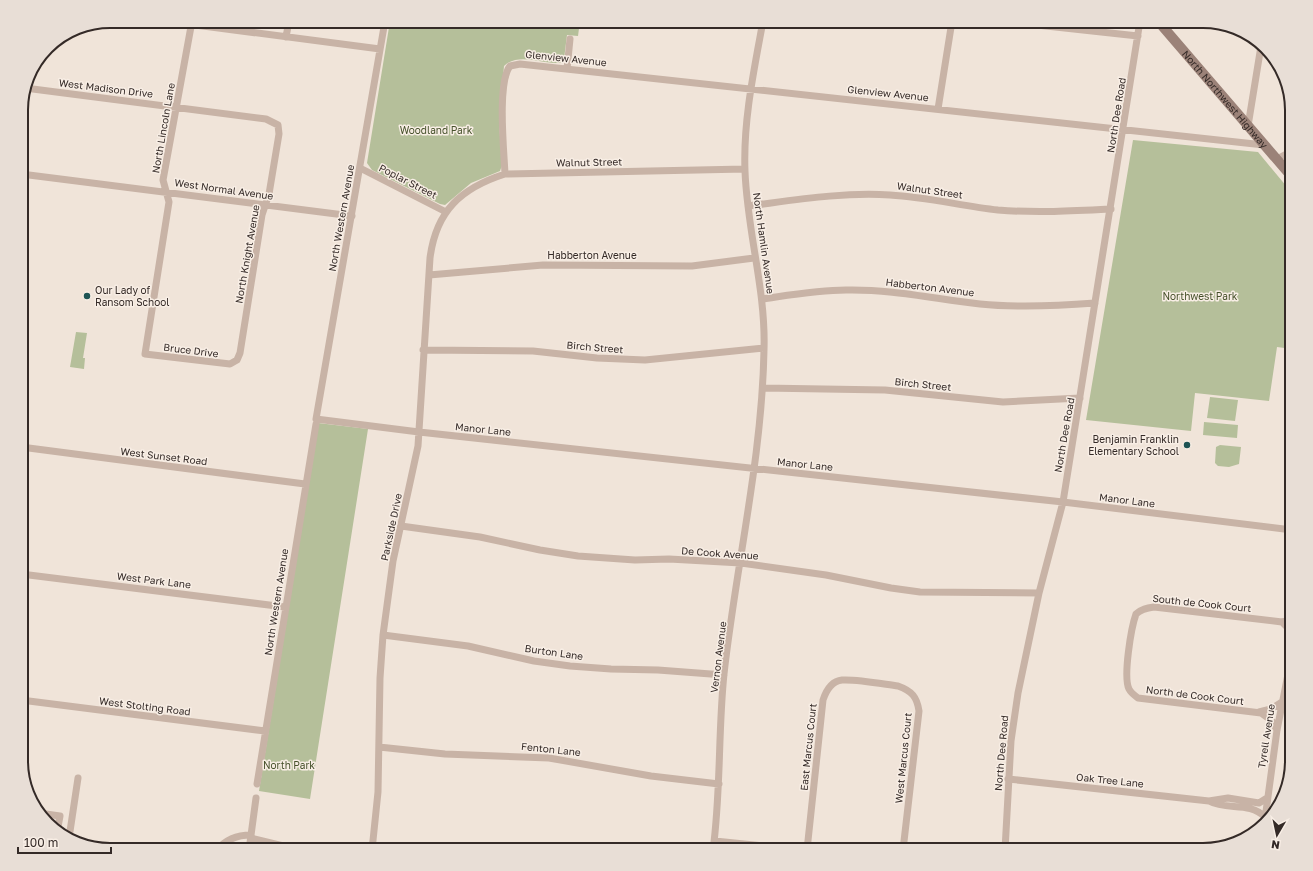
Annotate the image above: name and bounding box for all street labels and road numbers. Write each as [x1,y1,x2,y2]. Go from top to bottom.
street label: Glenview Avenue [525,48,607,68]
street label: North Northwest Highway [1180,48,1271,151]
street label: West Madison Drive [58,76,154,100]
street label: North Dee Road [1104,77,1128,153]
street label: North Lincoln Lane [149,82,177,174]
street label: Glenview Avenue [847,83,929,103]
street label: Walnut Street [556,155,622,169]
street label: Poplar Street [377,161,439,201]
street label: North Western Avenue [326,163,356,272]
street label: West Normal Avenue [174,176,274,202]
street label: Walnut Street [896,179,964,201]
street label: North Hamlin Avenue [751,192,777,295]
street label: North Knight Avenue [232,203,262,304]
street label: Habberton Avenue [547,249,637,261]
street label: Habberton Avenue [885,276,975,298]
street label: Birch Street [566,339,624,355]
street label: Bruce Drive [163,341,219,359]
street label: Birch Street [894,375,952,393]
street label: North Dee Road [1051,397,1077,473]
street label: Manor Lane [454,420,512,438]
street label: West Sunset Road [120,445,208,467]
street label: Manor Lane [776,455,834,473]
street label: Manor Lane [1098,491,1156,509]
street label: Parkside Drive [378,492,404,562]
street label: De Cook Avenue [681,544,759,562]
street label: North Western Avenue [262,547,290,656]
street label: West Park Lane [116,570,192,591]
street label: South de Cook Court [1152,592,1252,614]
street label: Vernon Avenue [708,620,728,693]
street label: Burton Lane [524,642,584,662]
street label: North de Cook Court [1145,683,1245,707]
street label: West Stolting Road [99,694,191,718]
street label: East Marcus Court [797,703,819,791]
street label: Tyrell Avenue [1255,703,1277,769]
street label: West Marcus Court [892,712,914,804]
street label: North Dee Road [992,715,1010,791]
street label: Fenton Lane [521,740,582,758]
street label: Oak Tree Lane [1076,770,1145,790]

